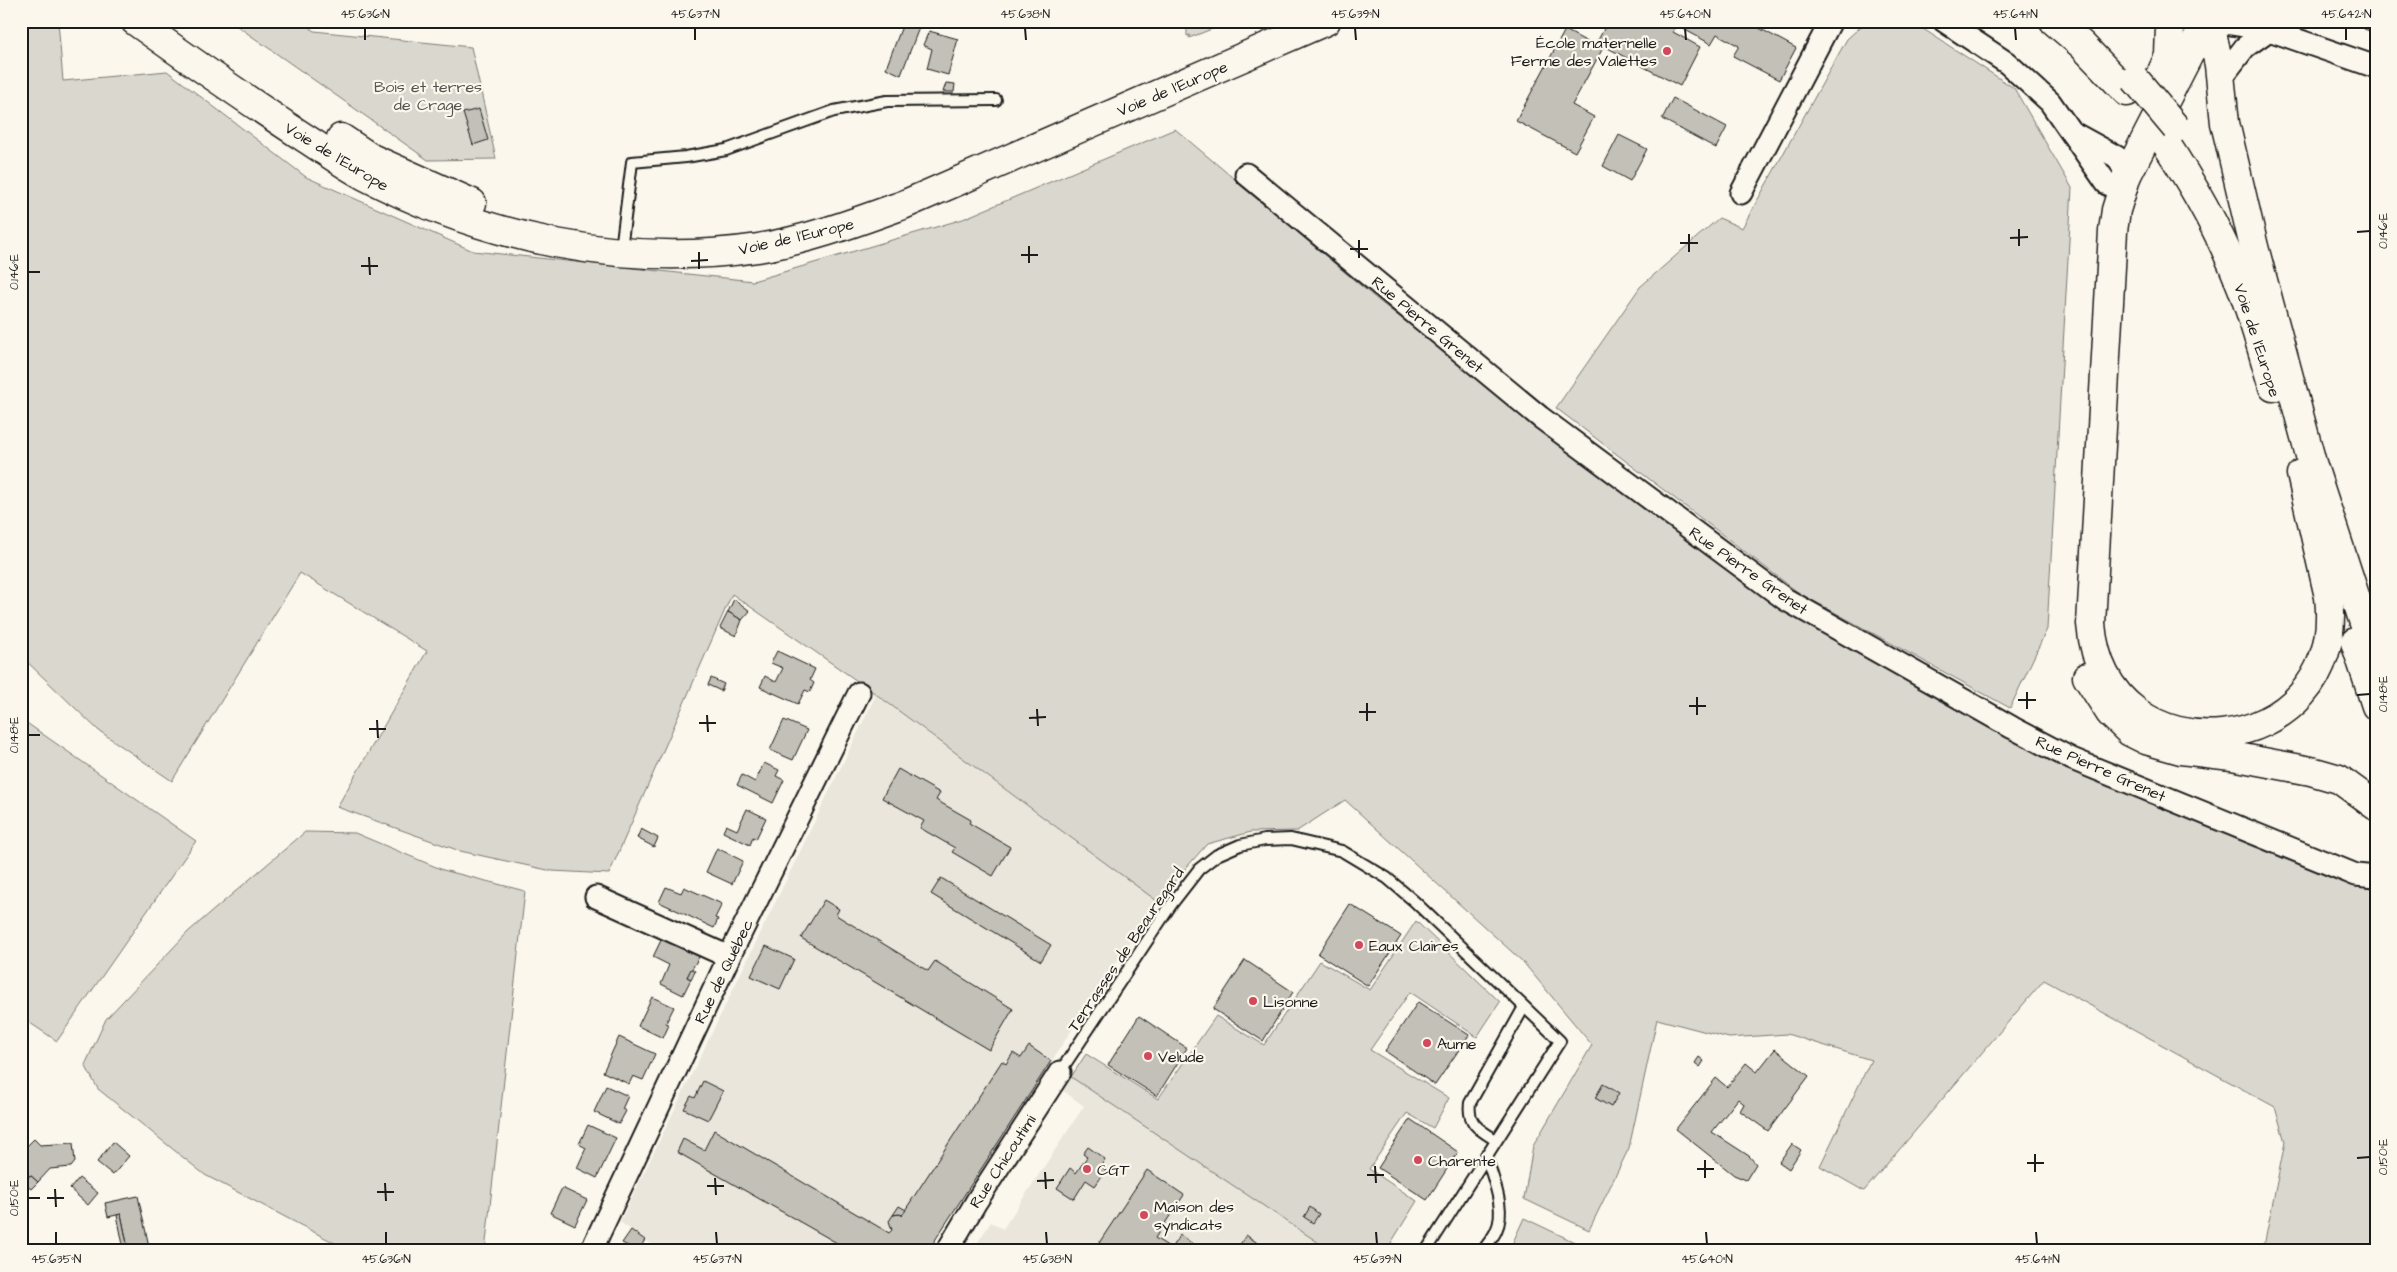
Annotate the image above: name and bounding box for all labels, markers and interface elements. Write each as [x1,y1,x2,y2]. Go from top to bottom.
text: 45.636°N [340,6,390,23]
text: 45.637°N [670,6,720,23]
text: 45.638°N [1000,6,1050,23]
text: 45.639°N [1331,6,1380,23]
text: 45.640°N [1659,6,1711,23]
text: 45.641°N [1992,6,2038,23]
text: 45.642°N [2320,6,2372,23]
place label: École maternelle Ferme des Valettes [1511,32,1657,72]
marker: École maternelle Ferme des Valettes [1661,45,1673,57]
street label: Voie de l'Europe [1114,56,1231,122]
park label: Bois et terres de Crage [374,76,482,117]
street label: Voie de l'Europe [280,117,393,197]
street label: Voie de l'Europe [736,213,856,261]
text: 0.146°E [2375,213,2392,249]
text: 0.146°E [6,254,23,290]
street label: Rue Pierre Grenet [1367,271,1489,379]
street label: Voie de l'Europe [2228,281,2286,400]
street label: Rue Pierre Grenet [1685,522,1813,620]
text: 0.148°E [2375,676,2392,712]
text: 0.148°E [6,717,23,753]
street label: Rue Pierre Grenet [2032,730,2170,808]
street label: Terrasses de Beauregard [1062,863,1190,1037]
street label: Rue de Québec [689,915,759,1027]
place label: Eaux Claires [1369,935,1459,957]
marker: Eaux Claires [1353,939,1365,951]
place label: Lisonne [1263,991,1319,1013]
marker: Lisonne [1247,995,1259,1007]
place label: Aume [1437,1033,1477,1055]
marker: Aume [1421,1037,1433,1049]
place label: Velude [1158,1046,1205,1068]
marker: Velude [1142,1050,1154,1062]
street label: Rue Chicoutimi [964,1110,1042,1213]
text: 0.150°E [2375,1139,2392,1175]
place label: Charente [1428,1150,1496,1172]
marker: Charente [1412,1154,1424,1166]
place label: CGT [1097,1159,1129,1181]
marker: CGT [1081,1163,1093,1175]
text: 0.150°E [6,1180,23,1216]
place label: Maison des syndicats [1154,1196,1234,1237]
marker: Maison des syndicats [1138,1209,1150,1221]
text: 45.635°N [31,1251,82,1268]
text: 45.636°N [361,1251,411,1268]
text: 45.637°N [692,1251,742,1268]
text: 45.638°N [1022,1251,1072,1268]
text: 45.639°N [1353,1251,1402,1268]
text: 45.640°N [1681,1251,1733,1268]
text: 45.641°N [2014,1251,2060,1268]

